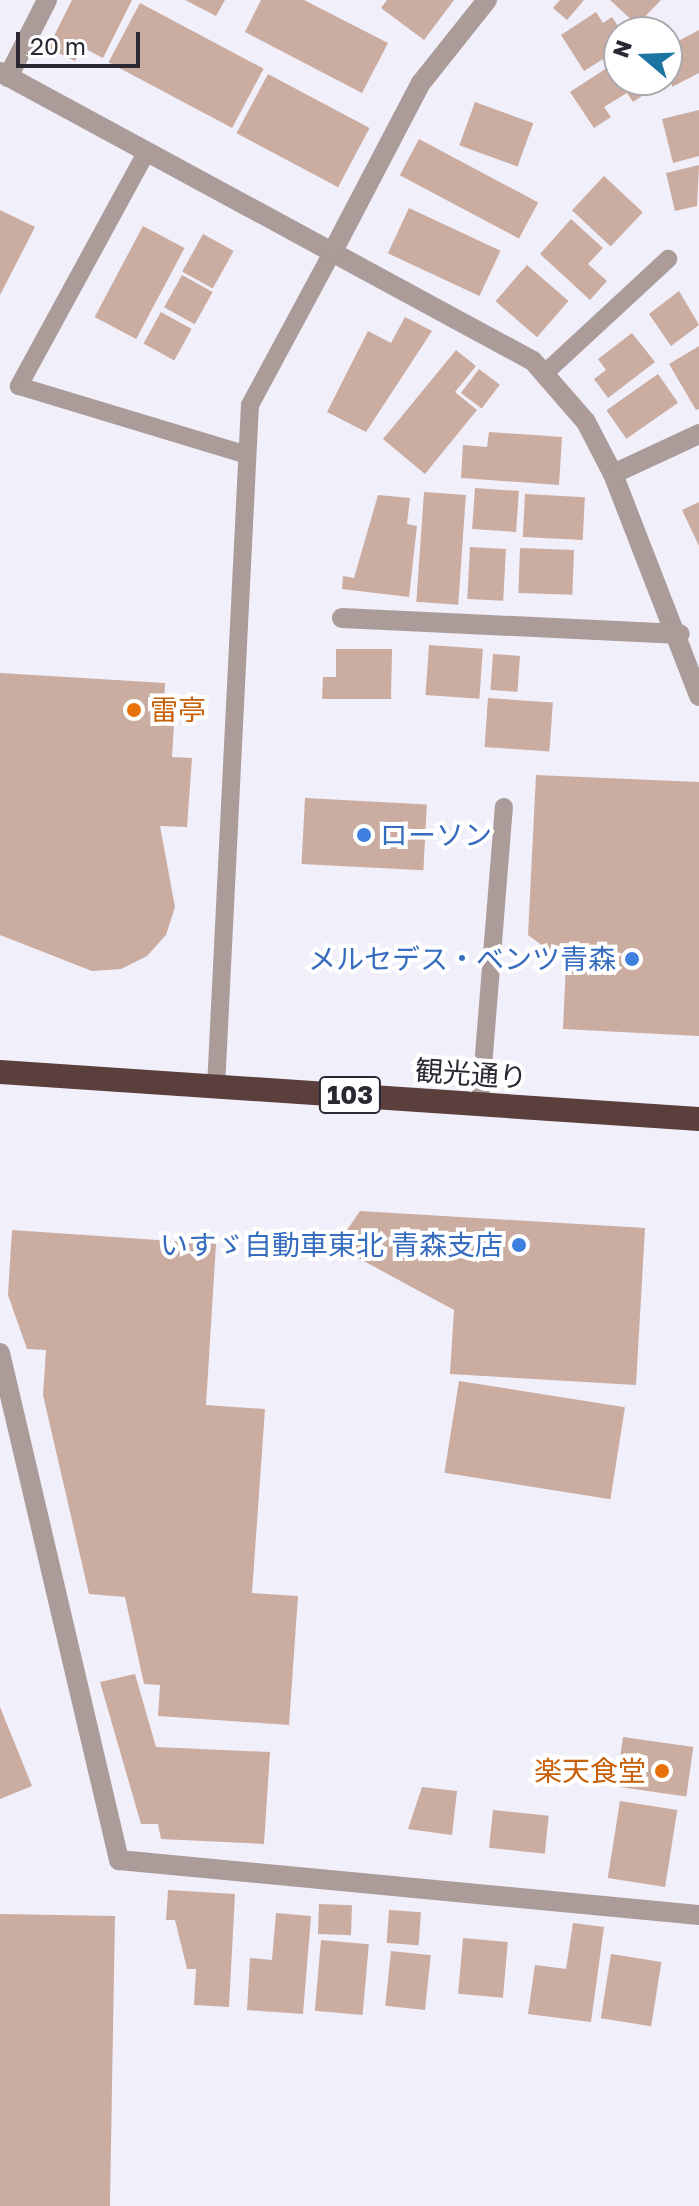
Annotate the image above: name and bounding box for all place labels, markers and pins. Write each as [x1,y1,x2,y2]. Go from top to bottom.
place label: 雷亭 [150,693,206,727]
marker: 雷亭 [125,701,143,719]
place label: ローソン [380,818,492,852]
marker: ローソン [355,826,373,844]
place label: メルセデス・ベンツ青森 [308,942,616,976]
marker: メルセデス・ベンツ青森 [623,950,641,968]
place label: いすゞ自動車東北 青森支店 [160,1228,503,1262]
marker: いすゞ自動車東北 青森支店 [510,1236,528,1254]
place label: 楽天食堂 [534,1754,646,1788]
marker: 楽天食堂 [653,1762,671,1780]

